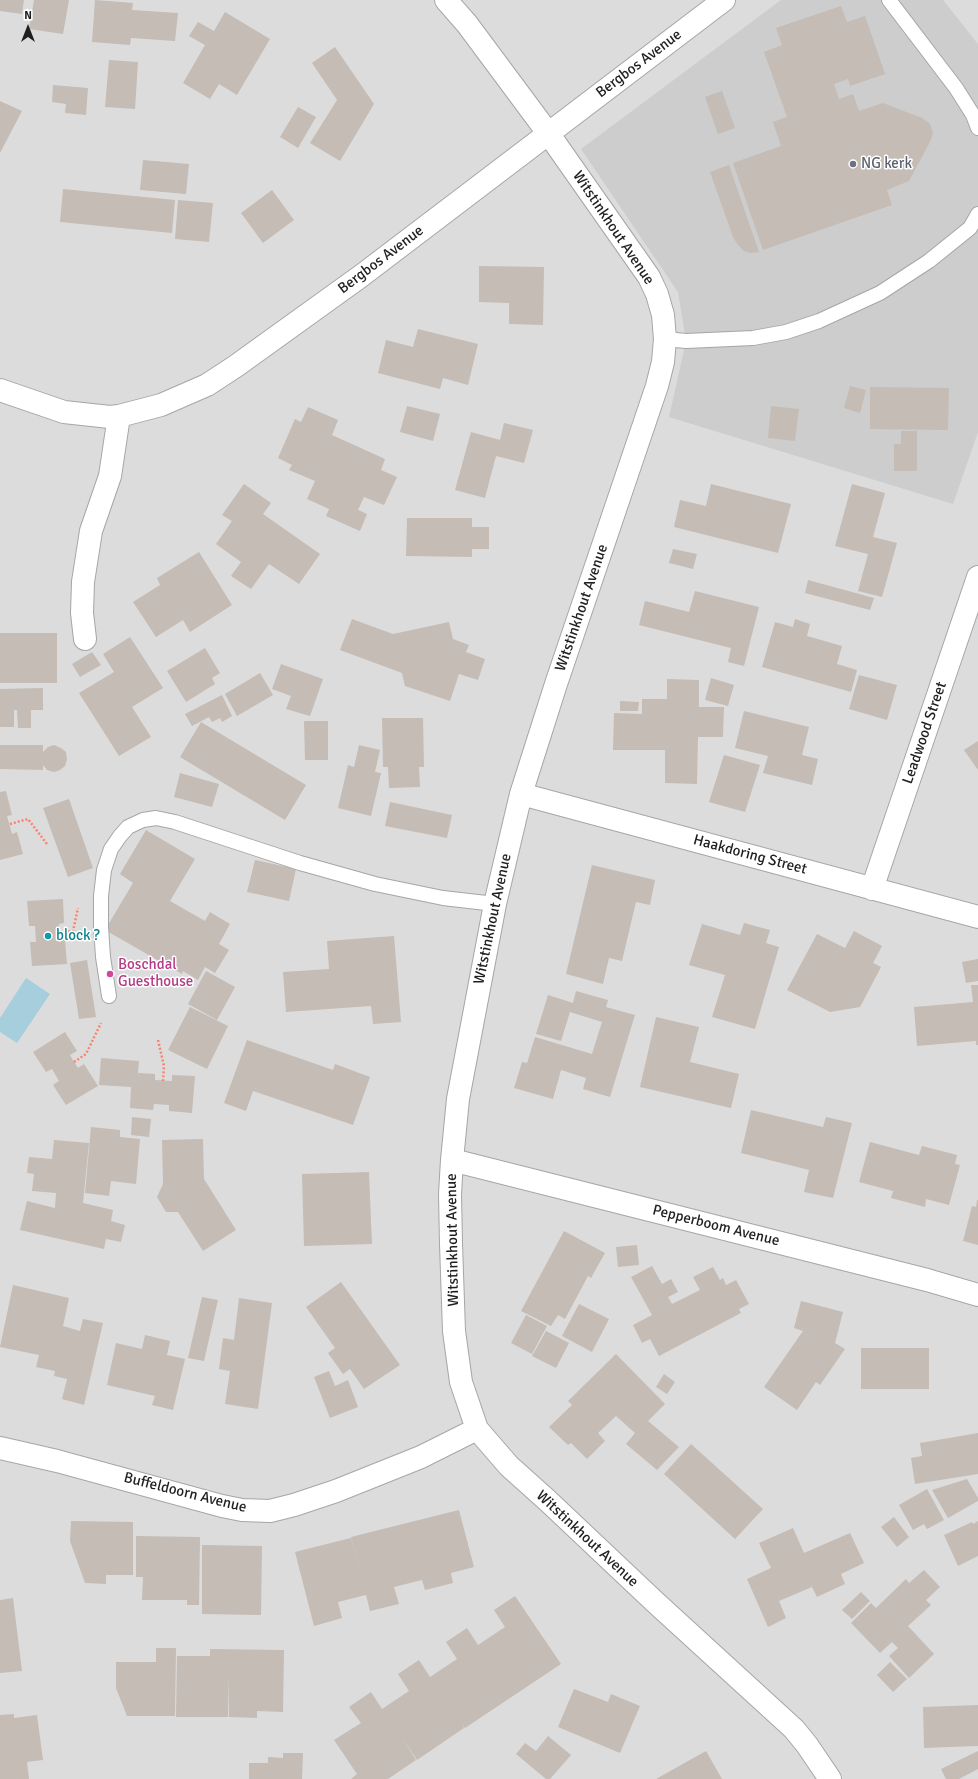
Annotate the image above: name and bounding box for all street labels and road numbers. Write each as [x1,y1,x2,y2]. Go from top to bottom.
street label: Bergbos Avenue [593,26,685,102]
street label: Witstinkhout Avenue [568,168,658,288]
street label: Bergbos Avenue [335,222,427,298]
street label: Witstinkhout Avenue [552,542,612,674]
street label: Leadwood Street [899,679,951,787]
street label: Haakdoring Street [691,831,809,879]
street label: Witstinkhout Avenue [470,852,516,986]
street label: Witstinkhout Avenue [443,1173,463,1307]
street label: Pepperboom Avenue [651,1202,781,1250]
street label: Buffeldoorn Avenue [122,1469,248,1517]
street label: Witstinkhout Avenue [532,1487,642,1591]

